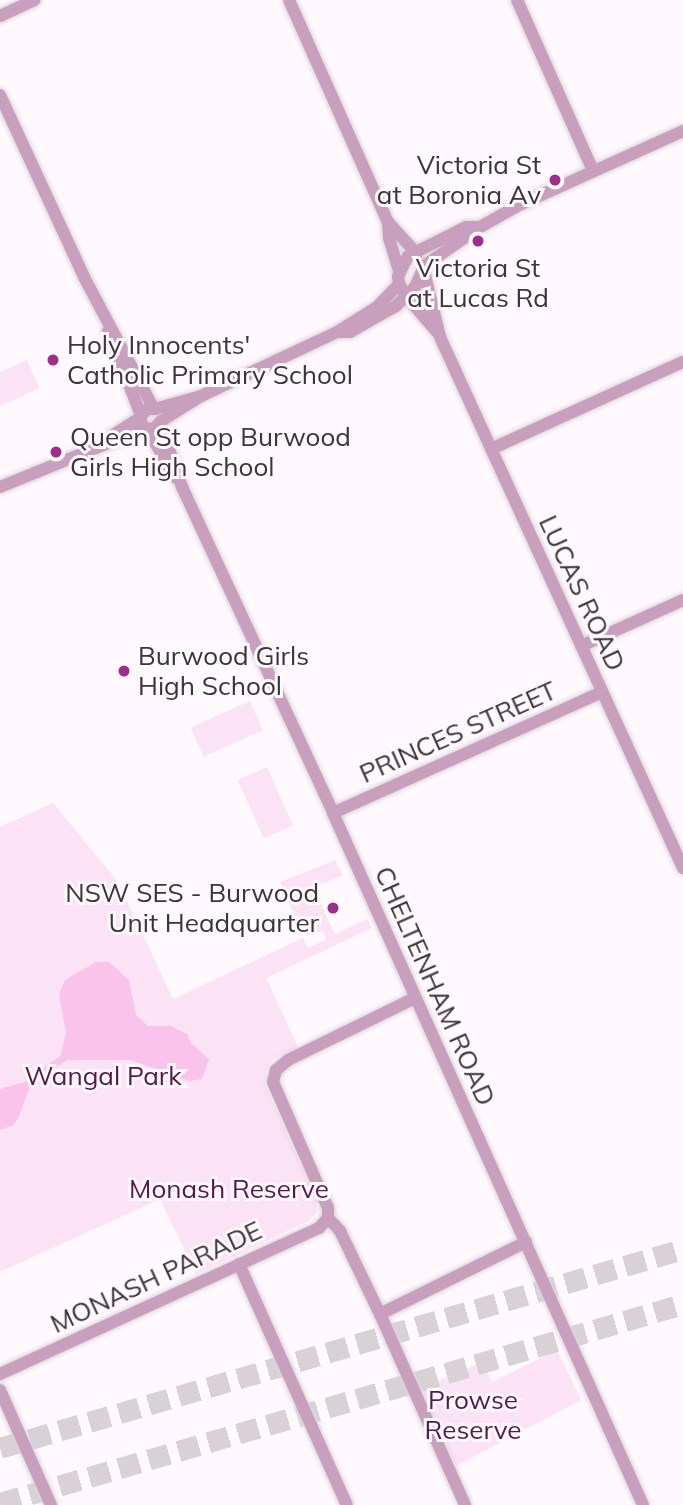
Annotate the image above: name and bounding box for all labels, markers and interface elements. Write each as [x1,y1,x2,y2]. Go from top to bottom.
place label: Victoria St at Boronia Av [377,149,541,210]
marker: Victoria St at Boronia Av [547,172,563,188]
marker: Victoria St at Lucas Rd [470,233,486,249]
place label: Victoria St at Lucas Rd [407,252,549,314]
place label: Holy Innocents' Catholic Primary School [67,329,353,390]
marker: Holy Innocents' Catholic Primary School [45,352,61,368]
place label: Queen St opp Burwood Girls High School [70,421,351,482]
marker: Queen St opp Burwood Girls High School [48,444,64,460]
street label: LUCAS ROAD [532,510,632,676]
place label: Burwood Girls High School [138,640,309,702]
marker: Burwood Girls High School [116,663,132,679]
street label: PRINCES STREET [355,675,561,789]
street label: CHELTENHAM ROAD [368,862,502,1110]
place label: NSW SES - Burwood Unit Headquarter [65,877,319,938]
marker: NSW SES - Burwood Unit Headquarter [325,900,341,916]
park label: Wangal Park [24,1060,182,1092]
park label: Monash Reserve [129,1173,329,1205]
street label: MONASH PARADE [45,1214,267,1340]
park label: Prowse Reserve [425,1384,521,1446]

